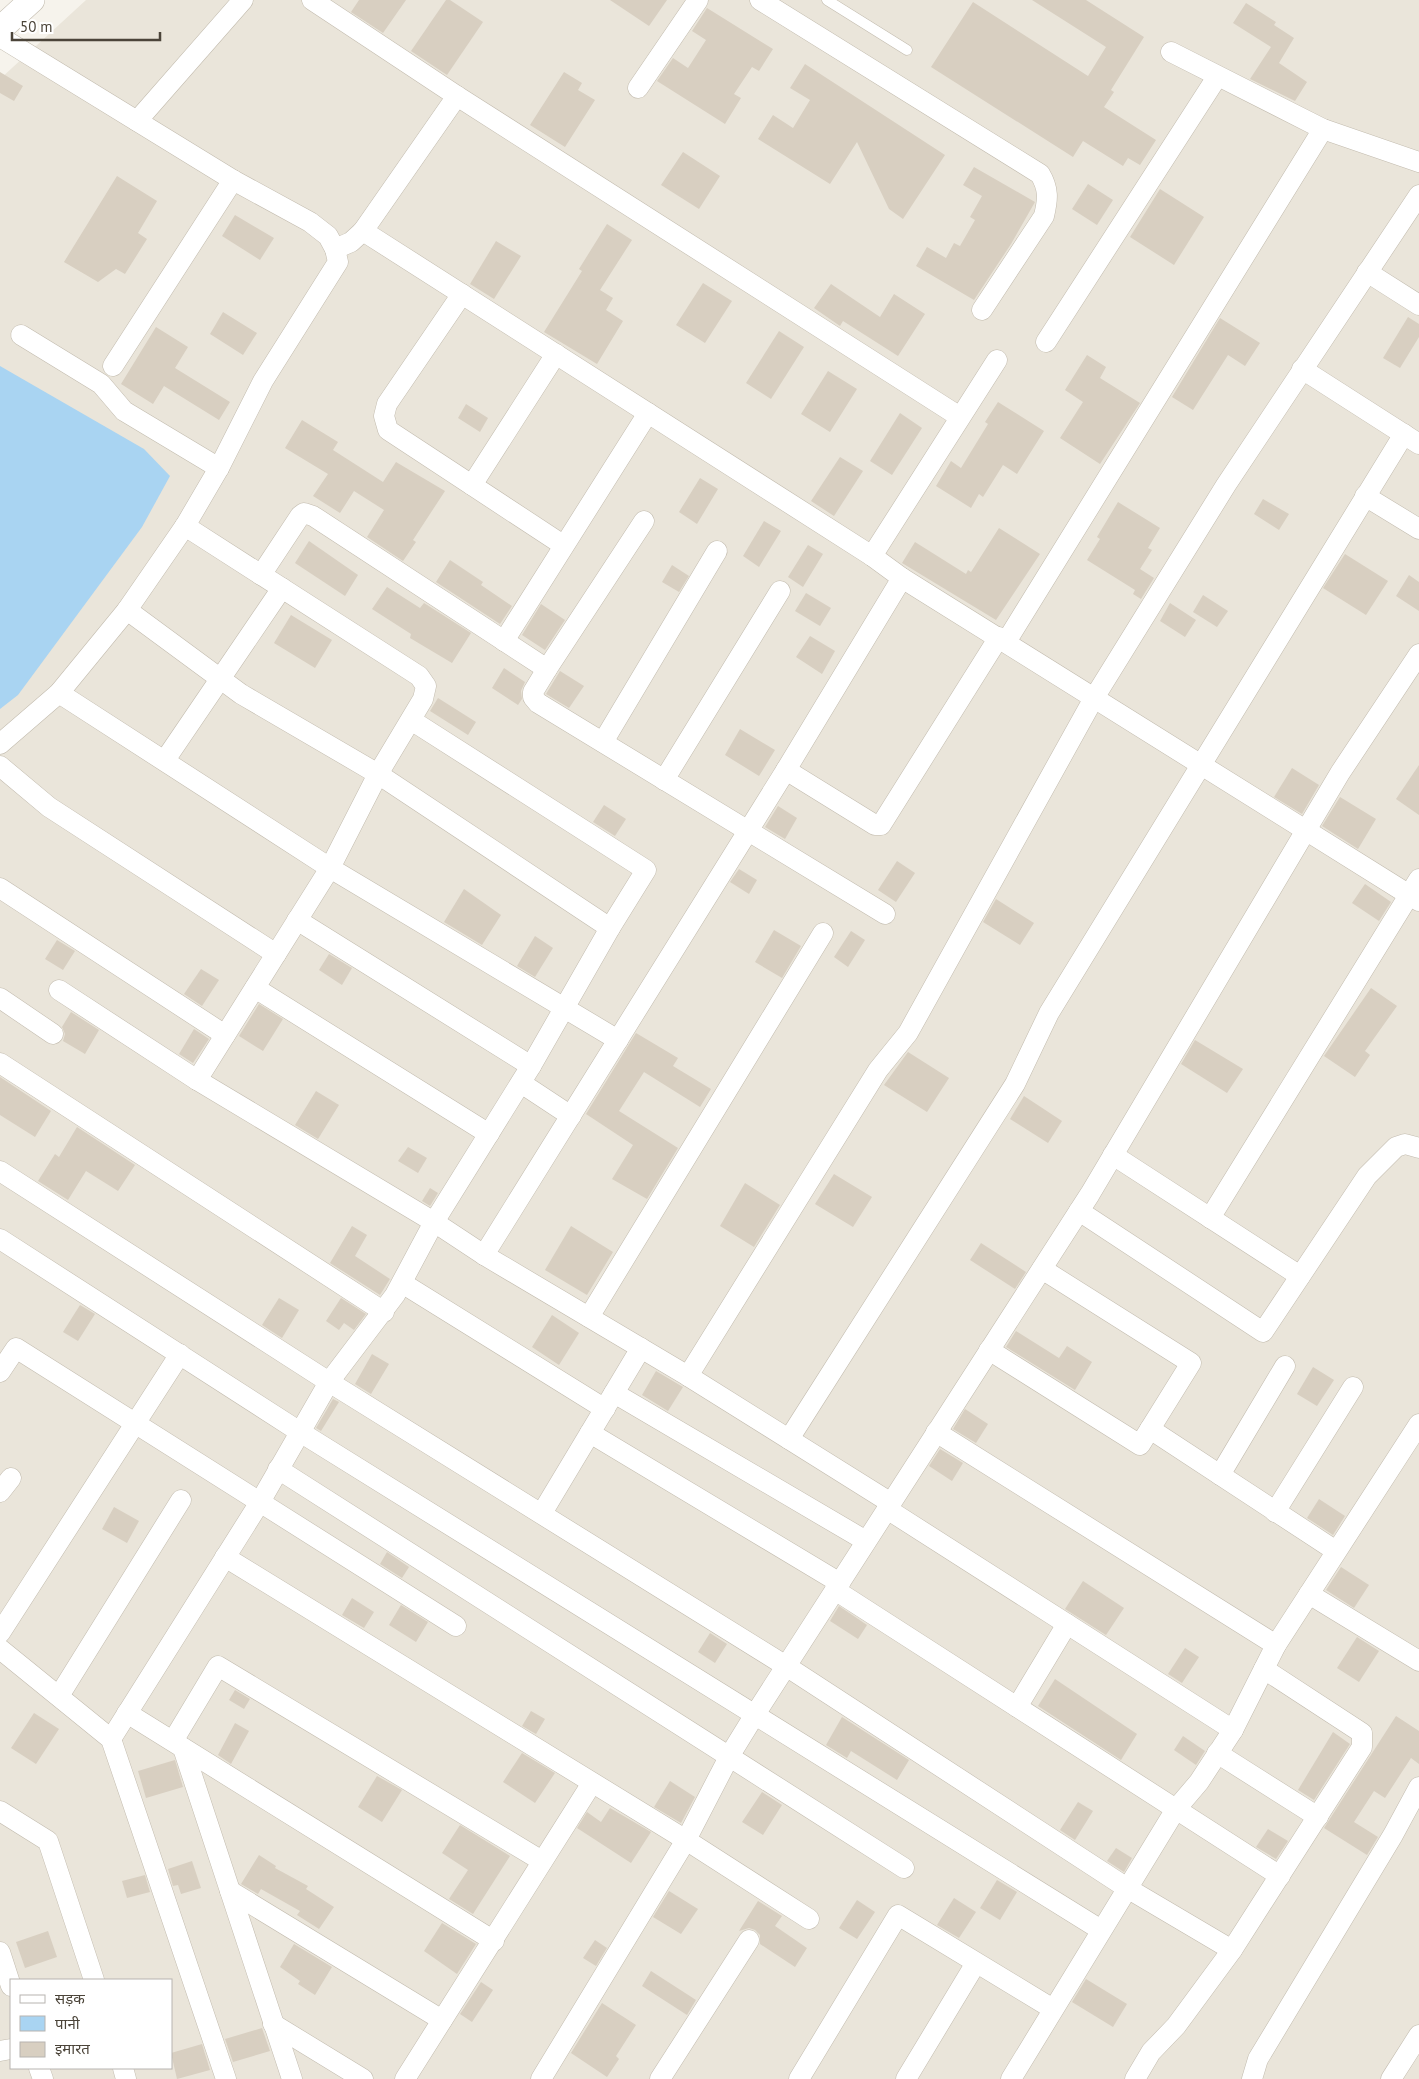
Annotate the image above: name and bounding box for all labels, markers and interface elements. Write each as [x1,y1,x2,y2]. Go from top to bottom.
scale bar [12,10,160,42]
text: 50 m [20,17,53,36]
legend [10,1979,172,2069]
text: सड़क [55,1989,85,2008]
text: पानी [55,2014,81,2033]
text: इमारत [55,2039,90,2058]

